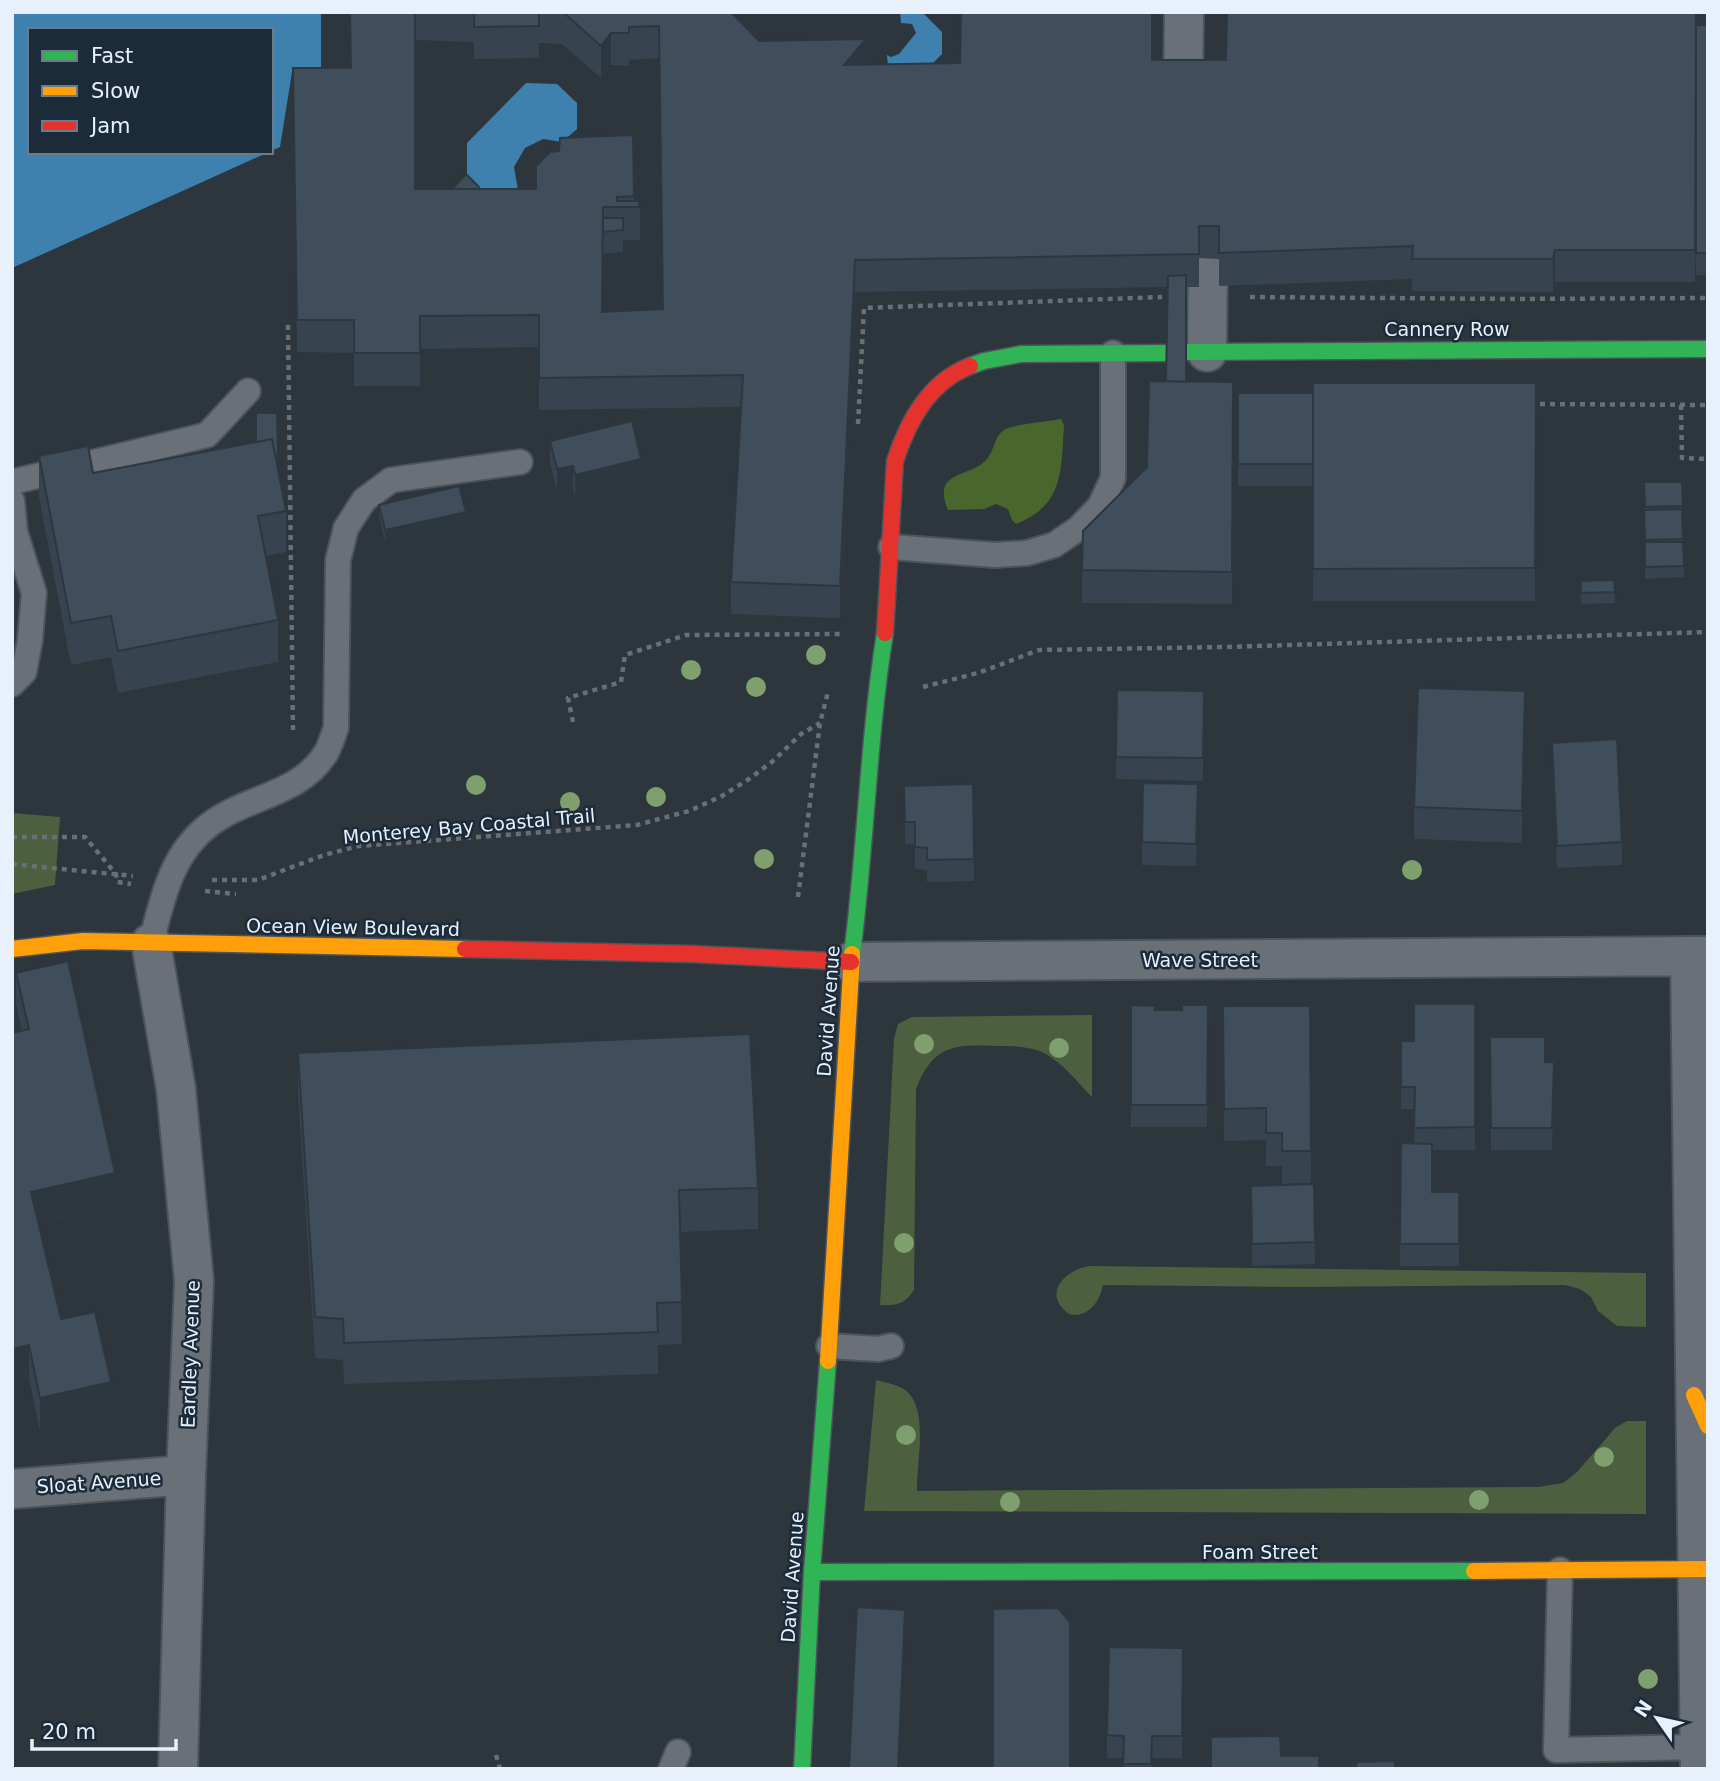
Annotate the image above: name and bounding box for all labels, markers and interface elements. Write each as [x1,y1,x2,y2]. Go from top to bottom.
legend [28,28,273,154]
text: Fast [91,44,133,68]
text: Slow [91,79,140,103]
text: Jam [89,114,131,138]
street label: Cannery Row [1384,318,1510,340]
street label: Monterey Bay Coastal Trail [342,804,596,848]
street label: Ocean View Boulevard [246,914,460,940]
street label: David Avenue [812,945,844,1077]
street label: Wave Street [1142,949,1258,971]
street label: Eardley Avenue [176,1280,204,1428]
street label: Sloat Avenue [36,1467,162,1497]
street label: David Avenue [776,1511,808,1643]
street label: Foam Street [1202,1541,1318,1563]
north arrow [1622,1683,1692,1753]
text: N [1629,1696,1656,1721]
scale bar [32,1708,175,1752]
text: 20 m [42,1720,96,1744]

